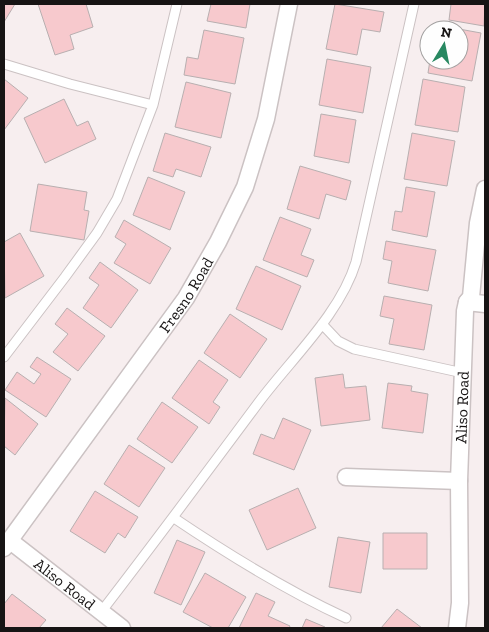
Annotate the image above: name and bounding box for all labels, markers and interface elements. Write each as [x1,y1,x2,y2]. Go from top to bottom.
north arrow [419,20,469,70]
text: N [439,23,453,42]
street label: Fresno Road [155,254,217,336]
street label: Aliso Road [451,370,472,444]
street label: Aliso Road [31,554,100,613]

